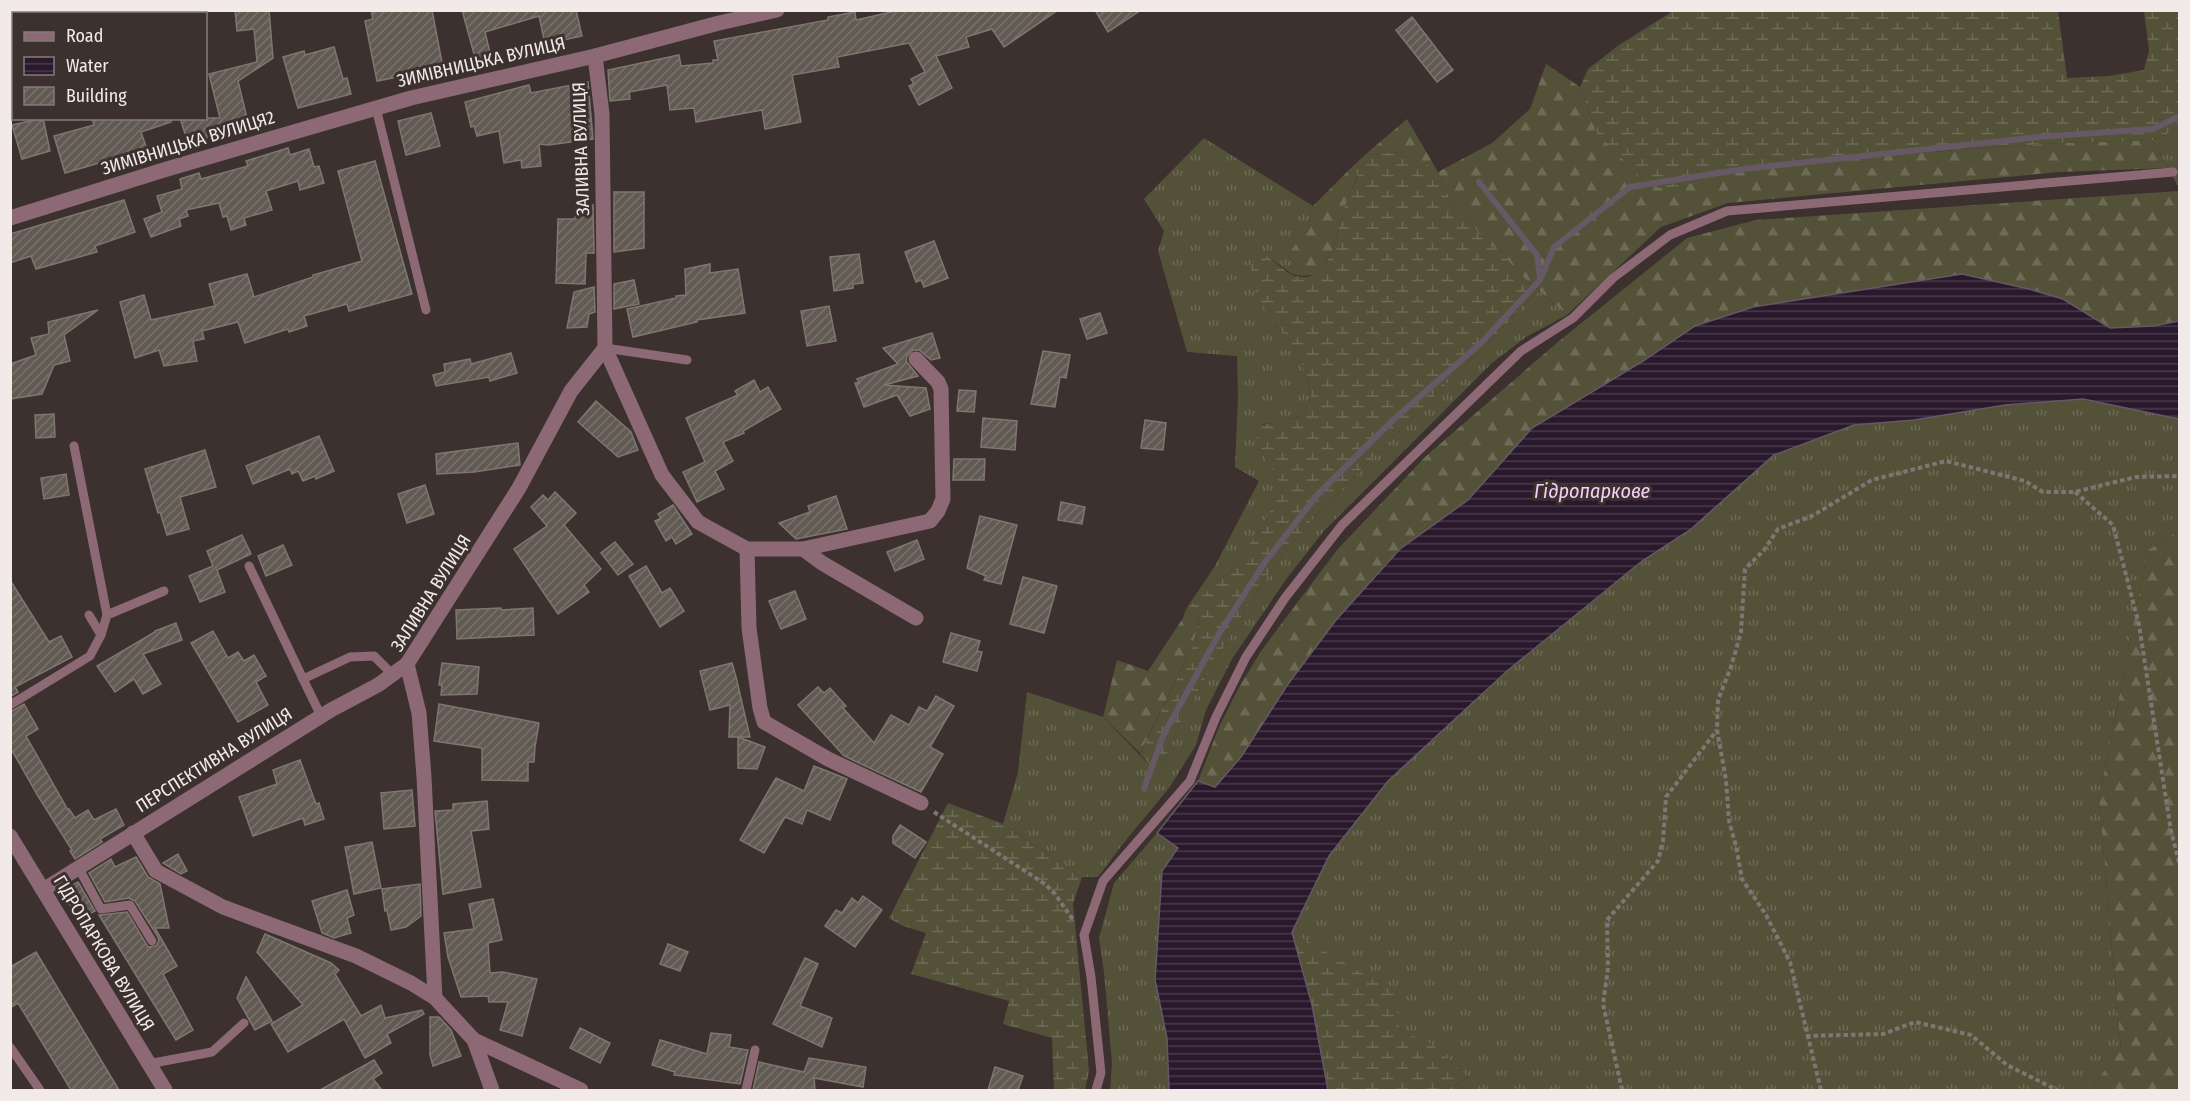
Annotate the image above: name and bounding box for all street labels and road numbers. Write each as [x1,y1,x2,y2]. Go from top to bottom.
street label: ЗИМІВНИЦЬКА ВУЛИЦЯ [395,32,567,92]
street label: ЗАЛИВНА ВУЛИЦЯ [568,82,594,216]
street label: ЗИМІВНИЦЬКА ВУЛИЦЯ2 [99,106,277,180]
street label: ЗАЛИВНА ВУЛИЦЯ [386,530,476,656]
street label: ПЕРСПЕКТИВНА ВУЛИЦЯ [132,703,296,817]
street label: ГІДРОПАРКОВА ВУЛИЦЯ [49,871,159,1035]

